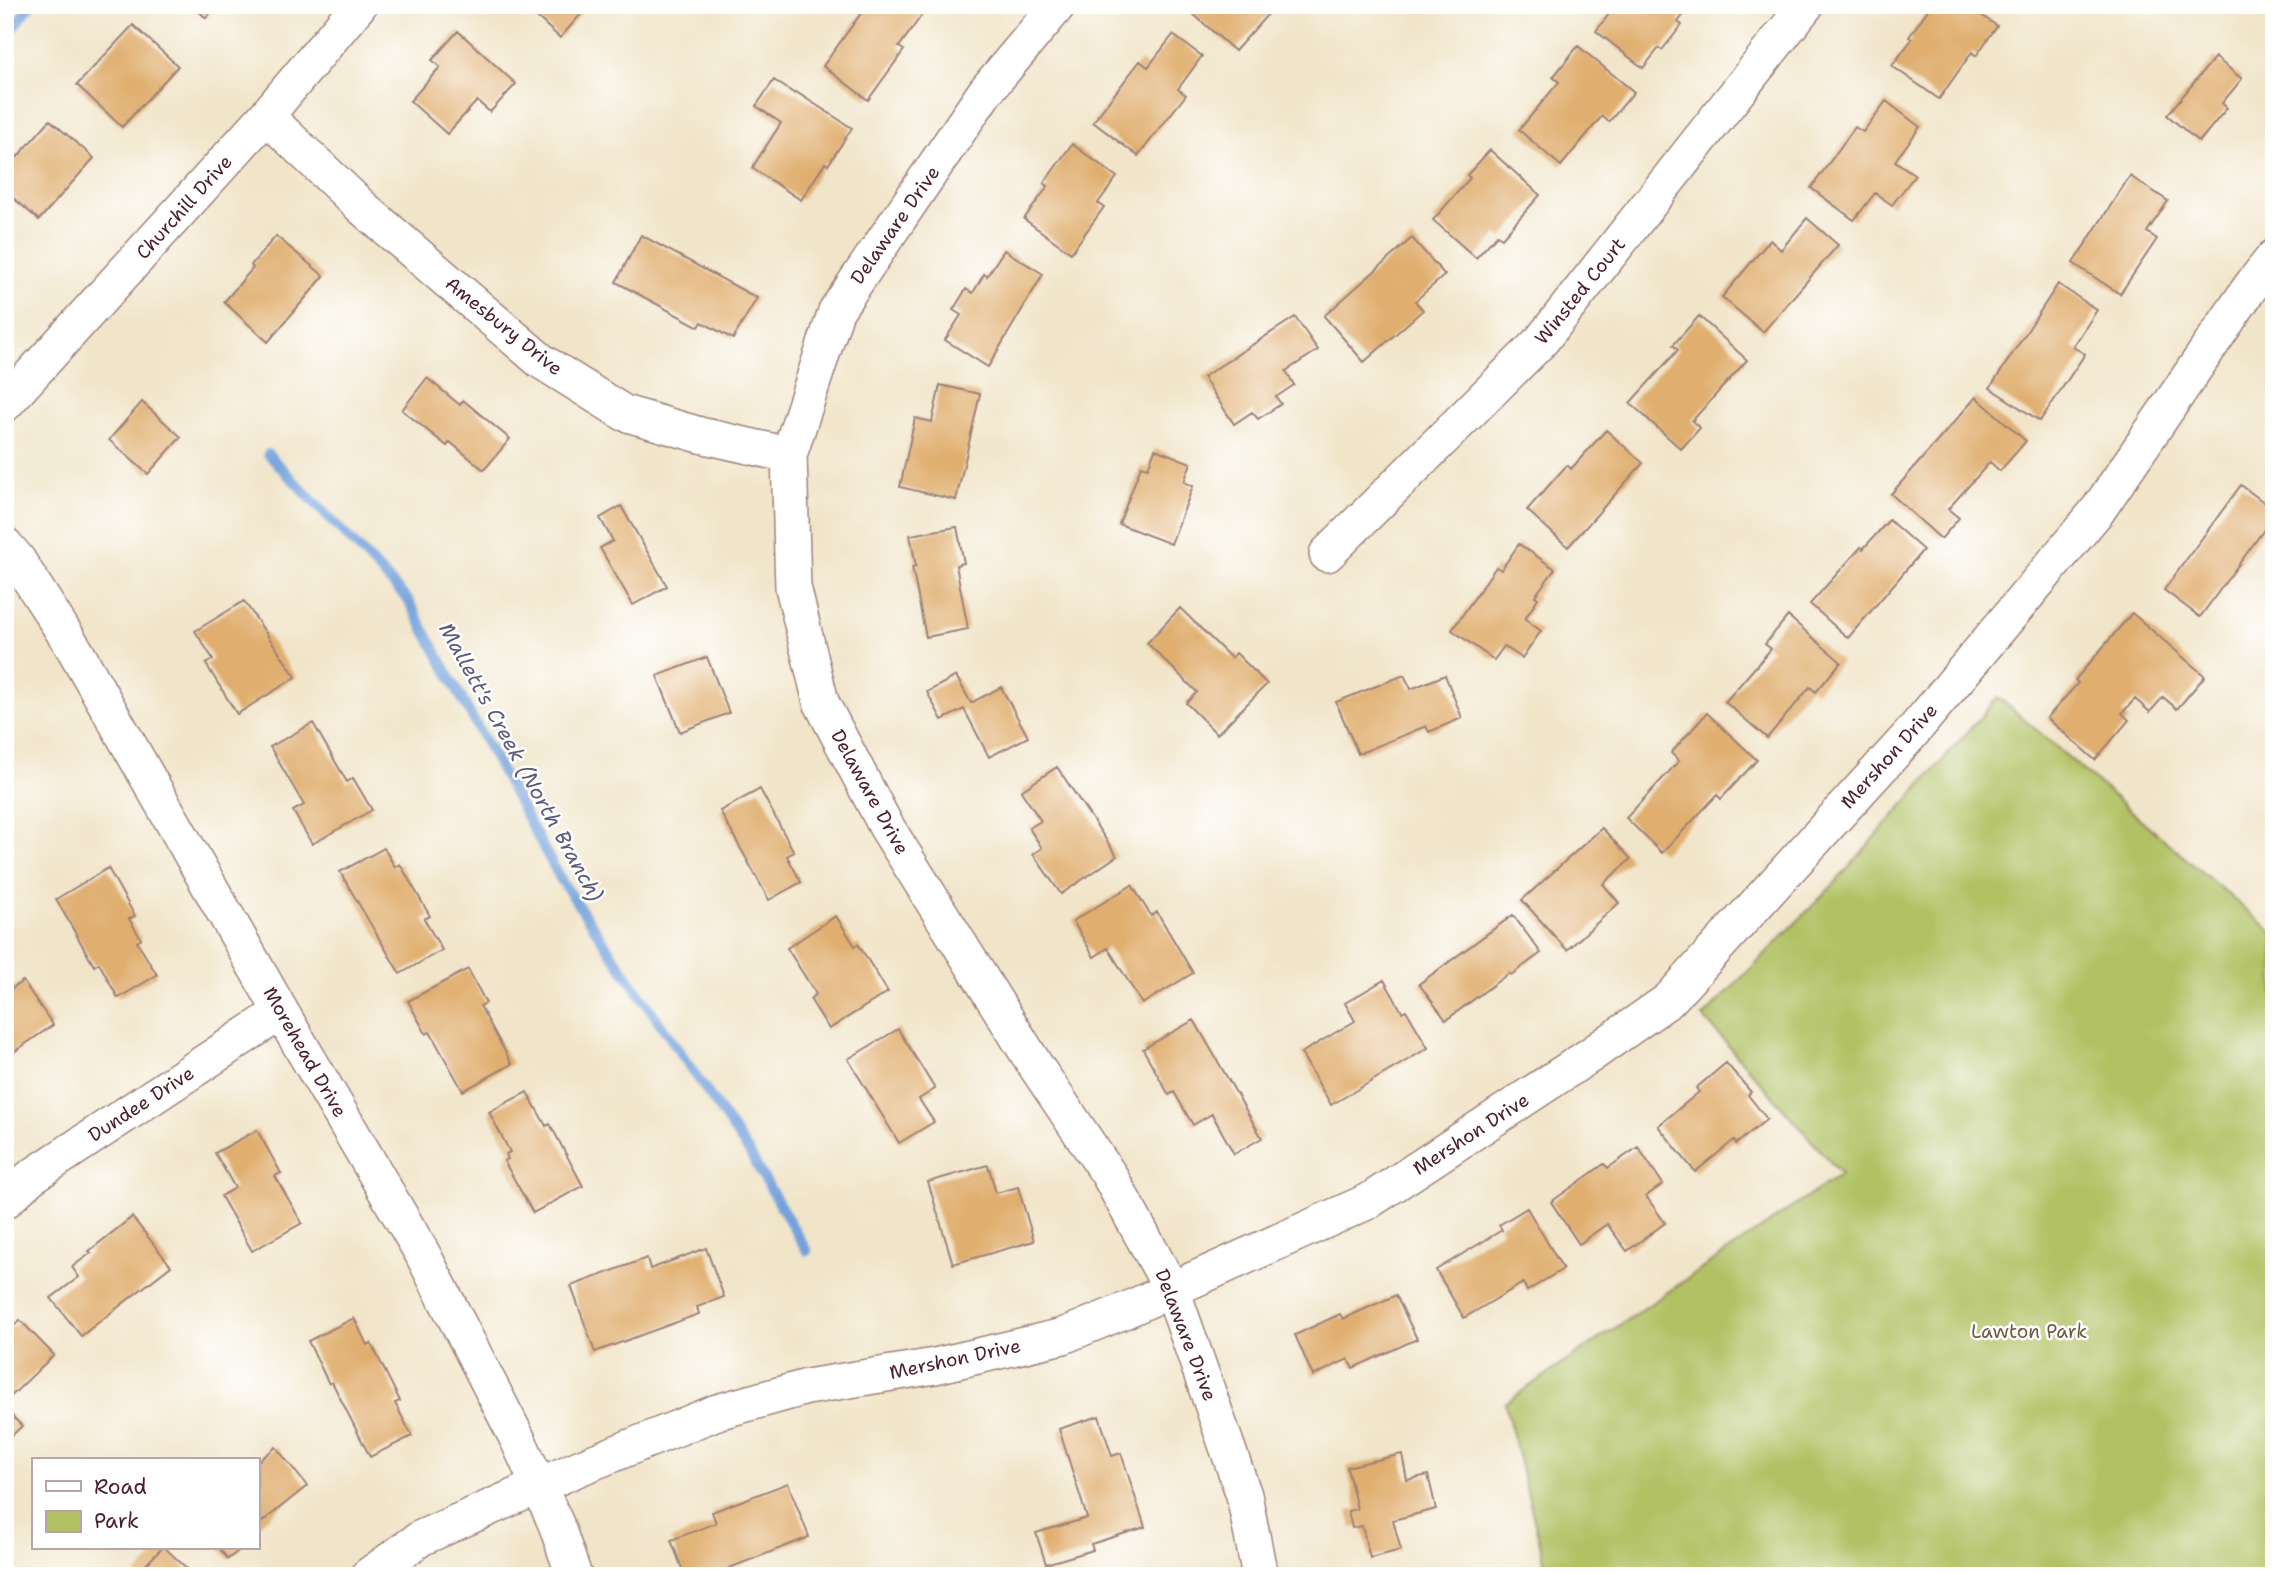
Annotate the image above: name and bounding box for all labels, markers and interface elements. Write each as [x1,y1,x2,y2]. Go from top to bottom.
street label: Churchill Drive [130,149,238,265]
street label: Delaware Drive [845,161,945,289]
street label: Winsted Court [1529,232,1631,350]
street label: Amesbury Drive [440,271,568,381]
water label: Mallett's Creek (North Branch) [432,618,610,906]
street label: Mershon Drive [1835,698,1943,814]
street label: Delaware Drive [825,725,915,859]
street label: Morehead Drive [257,982,353,1122]
street label: Dundee Drive [83,1060,199,1148]
street label: Mershon Drive [1408,1087,1534,1181]
street label: Delaware Drive [1149,1265,1223,1405]
park label: Lawton Park [1971,1319,2087,1344]
street label: Mershon Drive [887,1333,1023,1385]
legend [32,1458,259,1550]
text: Road [94,1473,147,1501]
text: Park [94,1507,139,1535]

